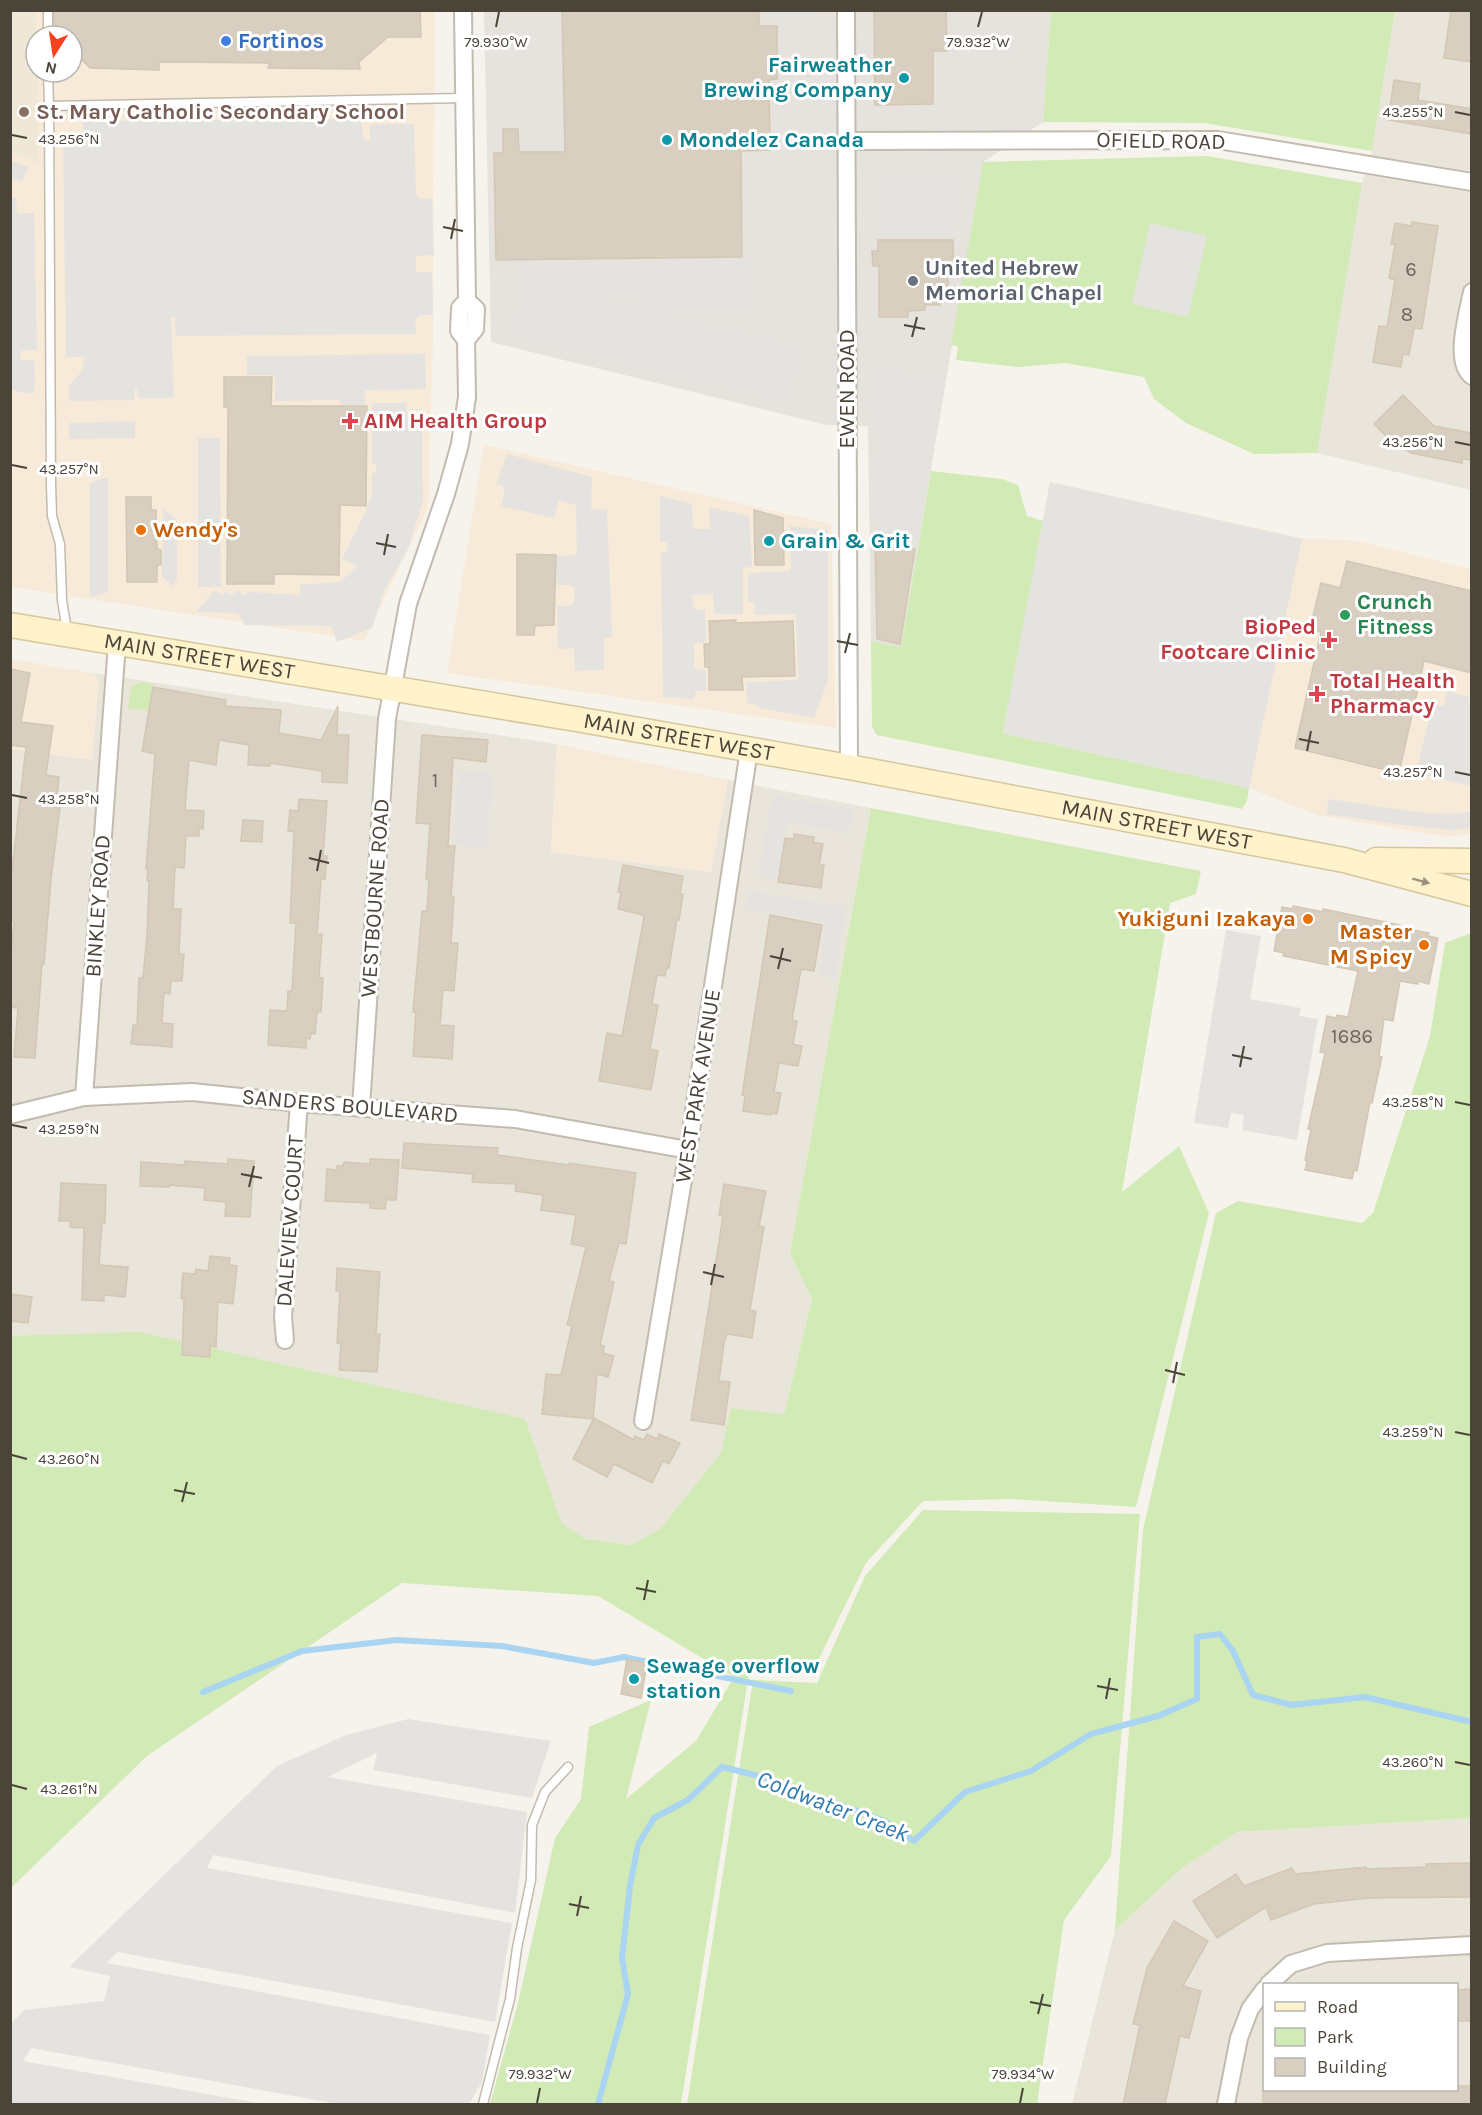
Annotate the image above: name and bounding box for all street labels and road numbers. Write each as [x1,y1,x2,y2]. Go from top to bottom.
street label: OFIELD ROAD [1096,127,1226,155]
street label: EWEN ROAD [834,329,860,449]
street label: MAIN STREET WEST [102,628,297,685]
street label: MAIN STREET WEST [581,708,776,767]
street label: MAIN STREET WEST [1059,794,1254,855]
street label: WESTBOURNE ROAD [355,798,395,998]
street label: BINKLEY ROAD [80,834,116,978]
street label: WEST PARK AVENUE [670,987,726,1185]
street label: SANDERS BOULEVARD [241,1084,459,1128]
street label: DALEVIEW COURT [271,1134,309,1308]

